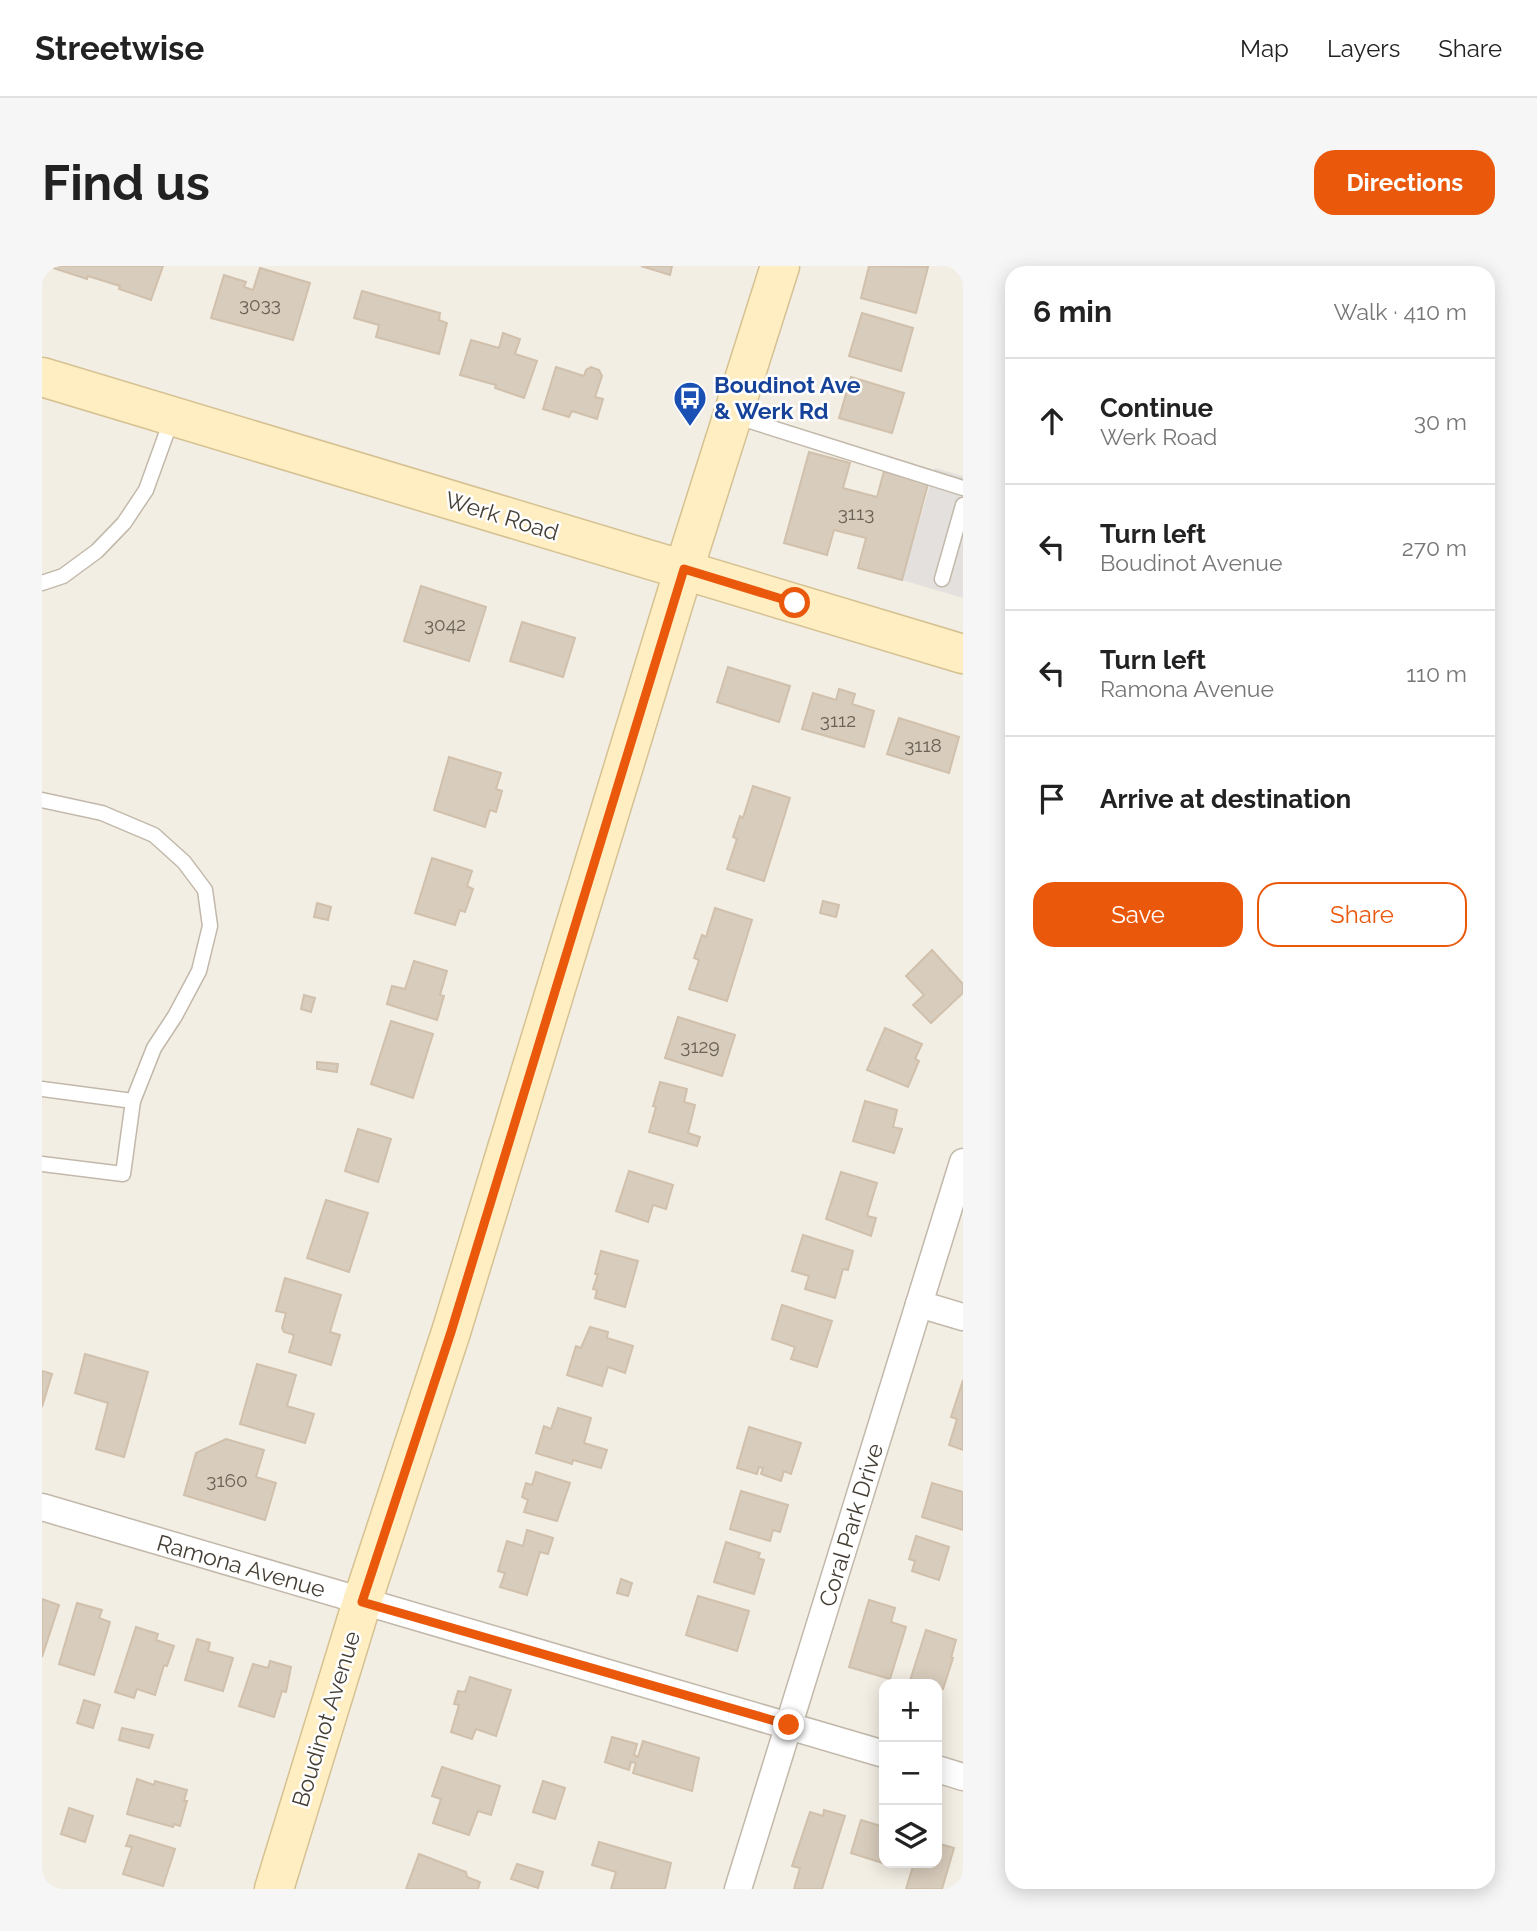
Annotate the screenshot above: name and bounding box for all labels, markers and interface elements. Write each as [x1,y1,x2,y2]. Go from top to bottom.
text: Streetwise [35,29,204,68]
text: Map [1240,34,1289,63]
text: Layers [1327,34,1400,63]
text: Share [1438,34,1502,63]
button: Directions [1314,150,1495,215]
text: Find us [42,154,210,211]
house number: 3033 [239,293,281,315]
text: 6 min [1033,294,1112,329]
text: Walk · 410 m [1334,298,1467,325]
place label: Boudinot Ave & Werk Rd [714,371,861,424]
bus stop icon: Boudinot Ave & Werk Rd [671,379,709,428]
text: Continue [1100,393,1213,423]
icon: ahead [1033,402,1071,440]
text: 30 m [1414,408,1467,435]
text: Werk Road [1100,423,1217,450]
street label: Werk Road [442,485,562,546]
house number: 3113 [838,502,874,524]
text: Turn left [1100,519,1206,549]
icon: left [1033,528,1071,566]
text: 270 m [1402,534,1467,561]
text: Boudinot Avenue [1100,549,1282,576]
route start [779,587,810,618]
house number: 3042 [424,613,466,635]
text: Turn left [1100,645,1206,675]
icon: left [1033,654,1071,692]
text: 110 m [1406,660,1467,687]
text: Ramona Avenue [1100,675,1274,702]
house number: 3112 [820,709,856,731]
house number: 3118 [904,734,942,756]
icon: arrive [1033,780,1071,818]
text: Arrive at destination [1100,784,1351,814]
button: Save [1033,882,1243,947]
button: Share [1257,882,1467,947]
house number: 3129 [680,1035,720,1057]
street label: Coral Park Drive [813,1440,888,1610]
house number: 3160 [206,1469,248,1491]
street label: Ramona Avenue [154,1529,328,1602]
street label: Boudinot Avenue [286,1628,365,1810]
map controls [879,1679,942,1868]
button: + [879,1679,942,1742]
route end [773,1709,804,1740]
button: − [879,1742,942,1805]
button: layers [879,1805,942,1868]

